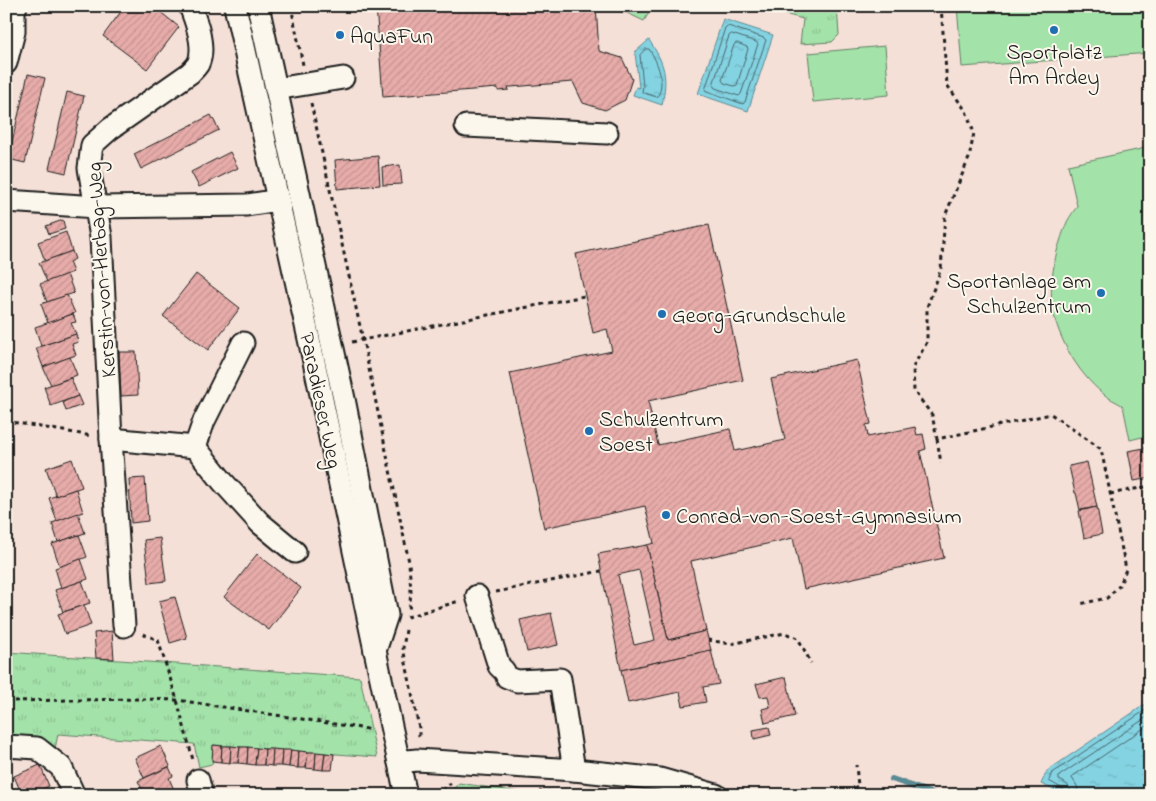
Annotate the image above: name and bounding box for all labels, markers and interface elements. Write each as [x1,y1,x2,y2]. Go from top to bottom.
place label: AquaFun [350,22,433,54]
marker: Sportplatz Am Ardey [1048,24,1060,36]
marker: AquaFun [334,29,346,41]
place label: Sportplatz Am Ardey [1006,38,1102,96]
street label: Kerstin-von-Herbag-Weg [79,161,127,379]
place label: Sportanlage am Schulzentrum [947,267,1091,324]
marker: Sportanlage am Schulzentrum [1095,287,1107,299]
place label: Georg-Grundschule [672,301,846,334]
marker: Georg-Grundschule [656,308,668,320]
street label: Paradieser Weg [288,330,349,472]
place label: Schulzentrum Soest [599,405,723,462]
marker: Schulzentrum Soest [583,425,595,437]
place label: Conrad-von-Soest-Gymnasium [676,502,962,535]
marker: Conrad-von-Soest-Gymnasium [660,509,672,521]

